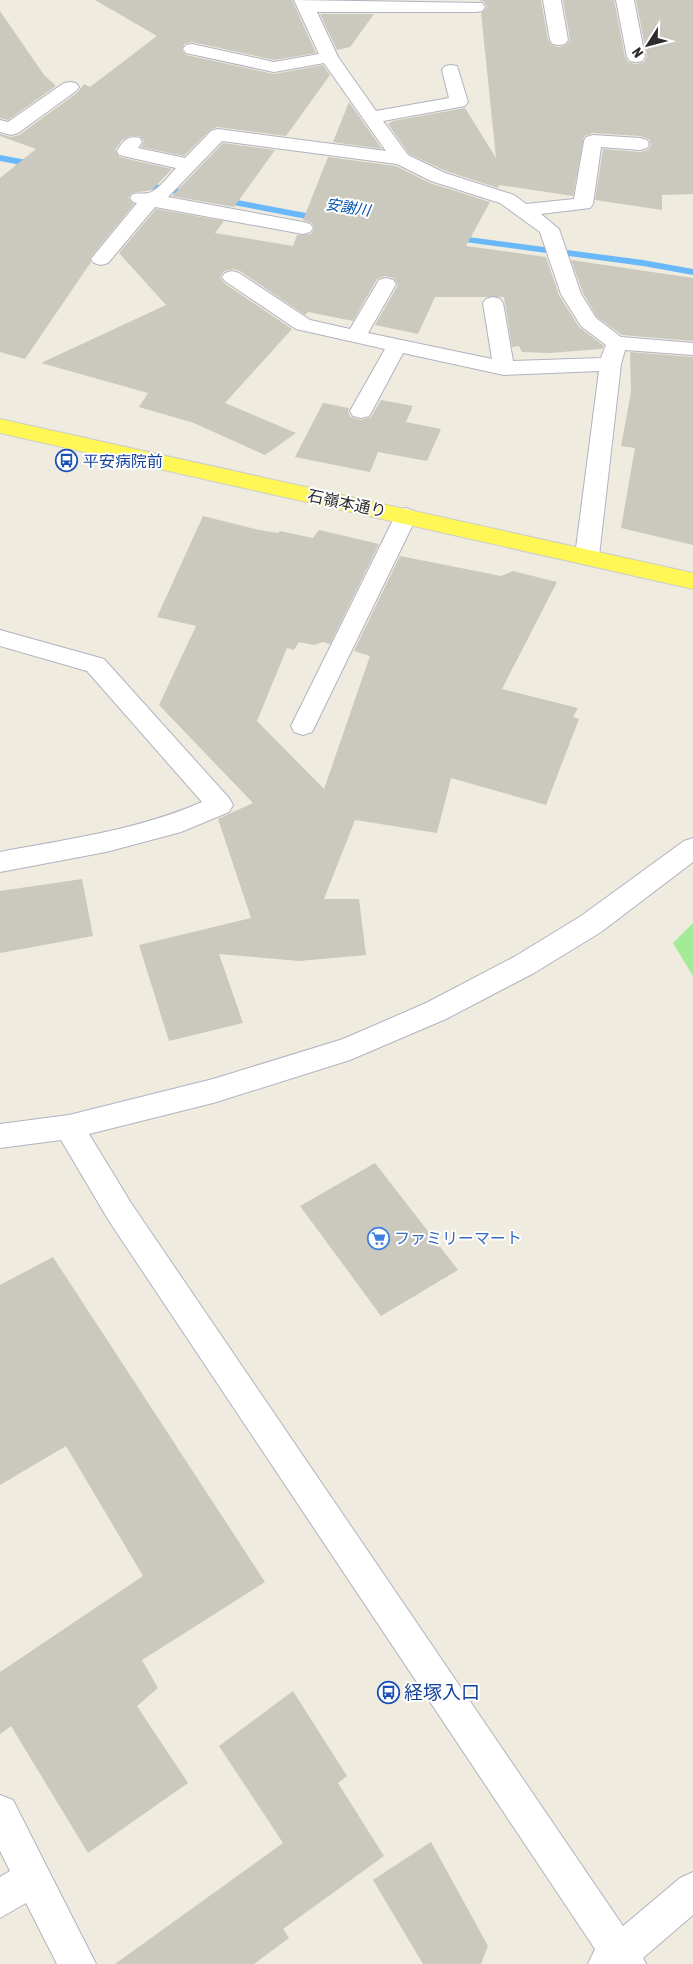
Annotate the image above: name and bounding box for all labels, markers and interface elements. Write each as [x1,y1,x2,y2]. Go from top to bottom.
north arrow [623,20,673,70]
text: N [629,45,646,61]
water label: 安謝川 [324,195,374,219]
bus stop icon: 平安病院前 [55,449,79,473]
place label: 平安病院前 [83,452,163,470]
street label: 石嶺本通り [306,486,388,520]
supermarket icon: ファミリーマート [366,1226,390,1250]
place label: ファミリーマート [394,1229,522,1247]
bus stop icon: 経塚入口 [376,1680,400,1704]
place label: 経塚入口 [404,1681,480,1703]

